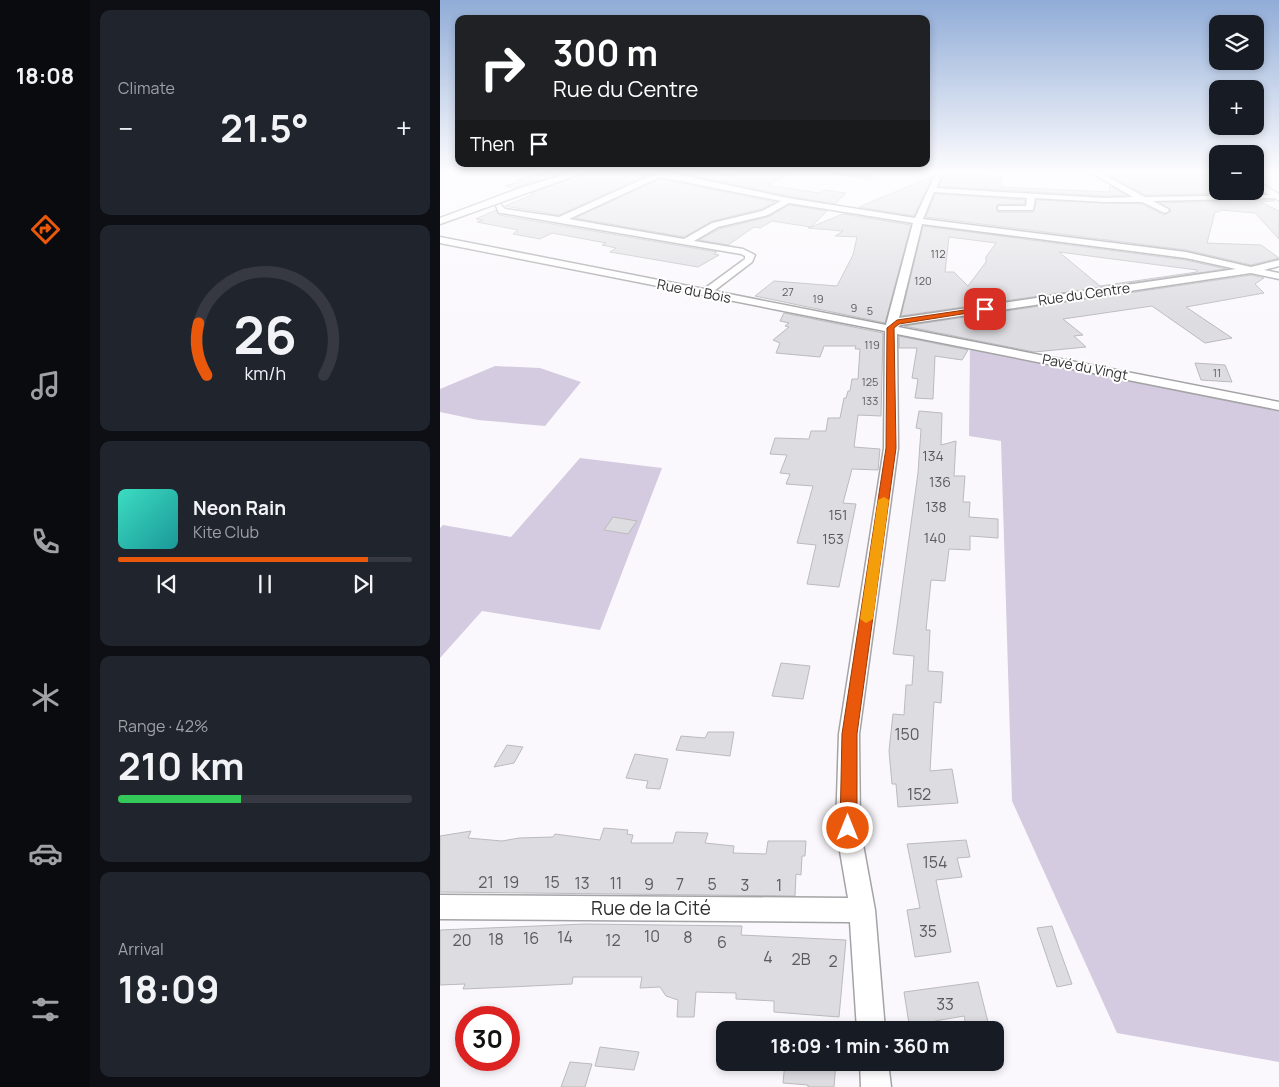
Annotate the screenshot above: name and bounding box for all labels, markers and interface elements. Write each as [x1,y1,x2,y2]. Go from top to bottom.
map controls [1209,15,1264,200]
button: layers [1209,15,1264,70]
text: 300 m [553,29,658,77]
icon: right [470,35,535,100]
text: 18:08 [16,61,74,91]
text: Rue du Centre [553,74,698,104]
text: Climate [118,77,175,99]
button: + [1209,80,1264,135]
text: 21.5° [220,101,309,153]
text: − [118,109,133,147]
text: + [396,109,412,147]
icon: arrive [525,130,553,158]
text: Then [470,131,515,157]
button: − [1209,145,1264,200]
icon: directions [28,212,63,247]
house number: 112 [931,246,945,261]
house number: 120 [914,273,932,288]
street label: Rue du Bois [655,274,733,307]
street label: Rue du Centre [1037,278,1131,309]
house number: 27 [782,284,794,299]
pin [964,288,1006,330]
house number: 19 [812,291,824,306]
icon: arrive [971,295,999,323]
text: 26 [233,299,297,370]
house number: 9 [851,300,858,315]
house number: 5 [867,303,873,318]
house number: 119 [864,337,880,352]
street label: Pavé du Vingt [1041,349,1130,384]
text: km/h [244,361,286,385]
house number: 11 [1213,365,1221,380]
icon: music [28,368,63,403]
house number: 125 [862,374,878,389]
house number: 133 [862,393,878,408]
house number: 134 [922,446,944,465]
house number: 136 [929,472,951,491]
text: Neon Rain [193,495,286,521]
house number: 138 [925,497,947,516]
house number: 151 [828,505,848,524]
text: Kite Club [193,521,259,543]
icon: phone [28,524,63,559]
house number: 140 [924,528,946,547]
house number: 153 [822,529,844,548]
icon: previous [153,570,181,598]
icon: pause [251,570,279,598]
icon: next [349,570,377,598]
icon: climate [28,680,63,715]
text: Range · 42% [118,715,208,737]
house number: 150 [894,723,920,745]
text: 210 km [118,739,244,791]
house number: 152 [907,783,931,805]
position arrow [821,801,873,853]
icon: car [28,836,63,871]
house number: 154 [923,851,947,873]
house number: 21 [478,871,494,893]
house number: 19 [503,871,519,893]
house number: 15 [544,871,560,893]
house number: 13 [574,872,590,894]
house number: 11 [610,872,622,894]
house number: 9 [644,873,654,895]
house number: 7 [676,873,684,895]
house number: 5 [707,873,717,895]
house number: 3 [741,874,749,896]
house number: 1 [776,874,782,896]
street label: Rue de la Cité [591,895,711,921]
house number: 35 [919,920,937,942]
house number: 10 [644,925,660,947]
house number: 14 [557,926,573,948]
house number: 8 [683,926,693,948]
house number: 16 [523,927,539,949]
house number: 18 [488,928,504,950]
house number: 20 [453,929,471,951]
house number: 12 [605,929,621,951]
house number: 6 [717,931,727,953]
text: Arrival [118,938,164,960]
house number: 4 [763,946,773,968]
house number: 2B [792,948,811,970]
house number: 2 [828,950,838,972]
text: 18:09 [118,962,220,1014]
icon: filters [28,992,63,1027]
house number: 33 [936,993,954,1015]
speed limit sign: 30 [455,1006,520,1071]
text: 18:09 · 1 min · 360 m [771,1033,949,1059]

